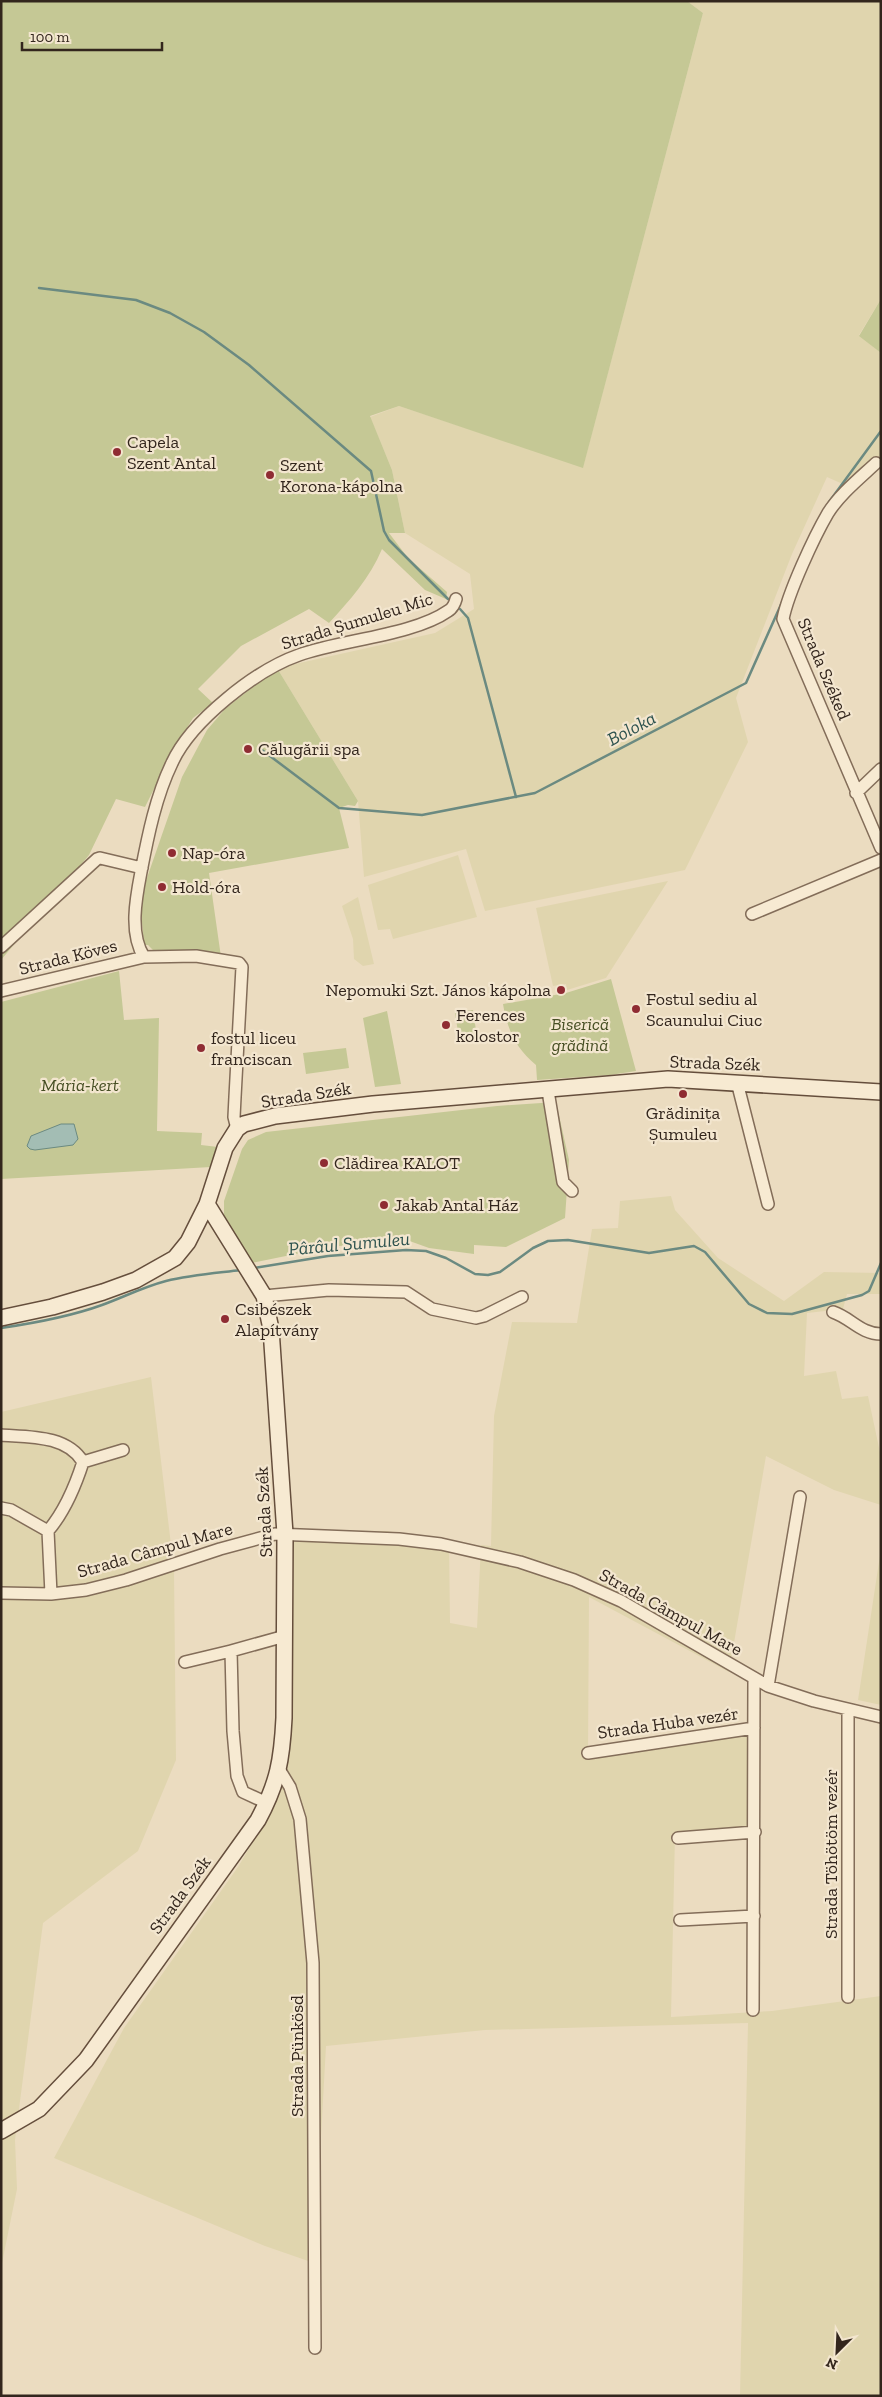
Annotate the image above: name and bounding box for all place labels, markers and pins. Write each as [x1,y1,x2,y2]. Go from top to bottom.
place label: Capela Szent Antal [127,431,216,474]
marker: Capela Szent Antal [111,446,123,458]
place label: Szent Korona-kápolna [280,454,403,497]
marker: Szent Korona-kápolna [264,469,276,481]
place label: Călugării spa [258,738,360,760]
marker: Călugării spa [242,743,254,755]
place label: Nap-óra [182,842,246,864]
marker: Nap-óra [166,847,178,859]
place label: Hold-óra [172,876,241,898]
marker: Hold-óra [156,881,168,893]
place label: Nepomuki Szt. János kápolna [325,979,551,1001]
marker: Nepomuki Szt. János kápolna [555,984,567,996]
place label: Fostul sediu al Scaunului Ciuc [646,988,762,1031]
marker: Fostul sediu al Scaunului Ciuc [630,1003,642,1015]
place label: Ferences kolostor [456,1004,525,1047]
marker: Ferences kolostor [440,1019,452,1031]
place label: fostul liceu franciscan [211,1027,296,1070]
marker: fostul liceu franciscan [195,1042,207,1054]
marker: Grădinița Șumuleu [677,1088,689,1100]
place label: Grădinița Șumuleu [646,1102,720,1145]
place label: Clădirea KALOT [334,1152,460,1174]
marker: Clădirea KALOT [318,1157,330,1169]
place label: Jakab Antal Ház [394,1194,518,1216]
marker: Jakab Antal Ház [378,1199,390,1211]
place label: Csibészek Alapítvány [235,1298,320,1341]
marker: Csibészek Alapítvány [219,1313,231,1325]

